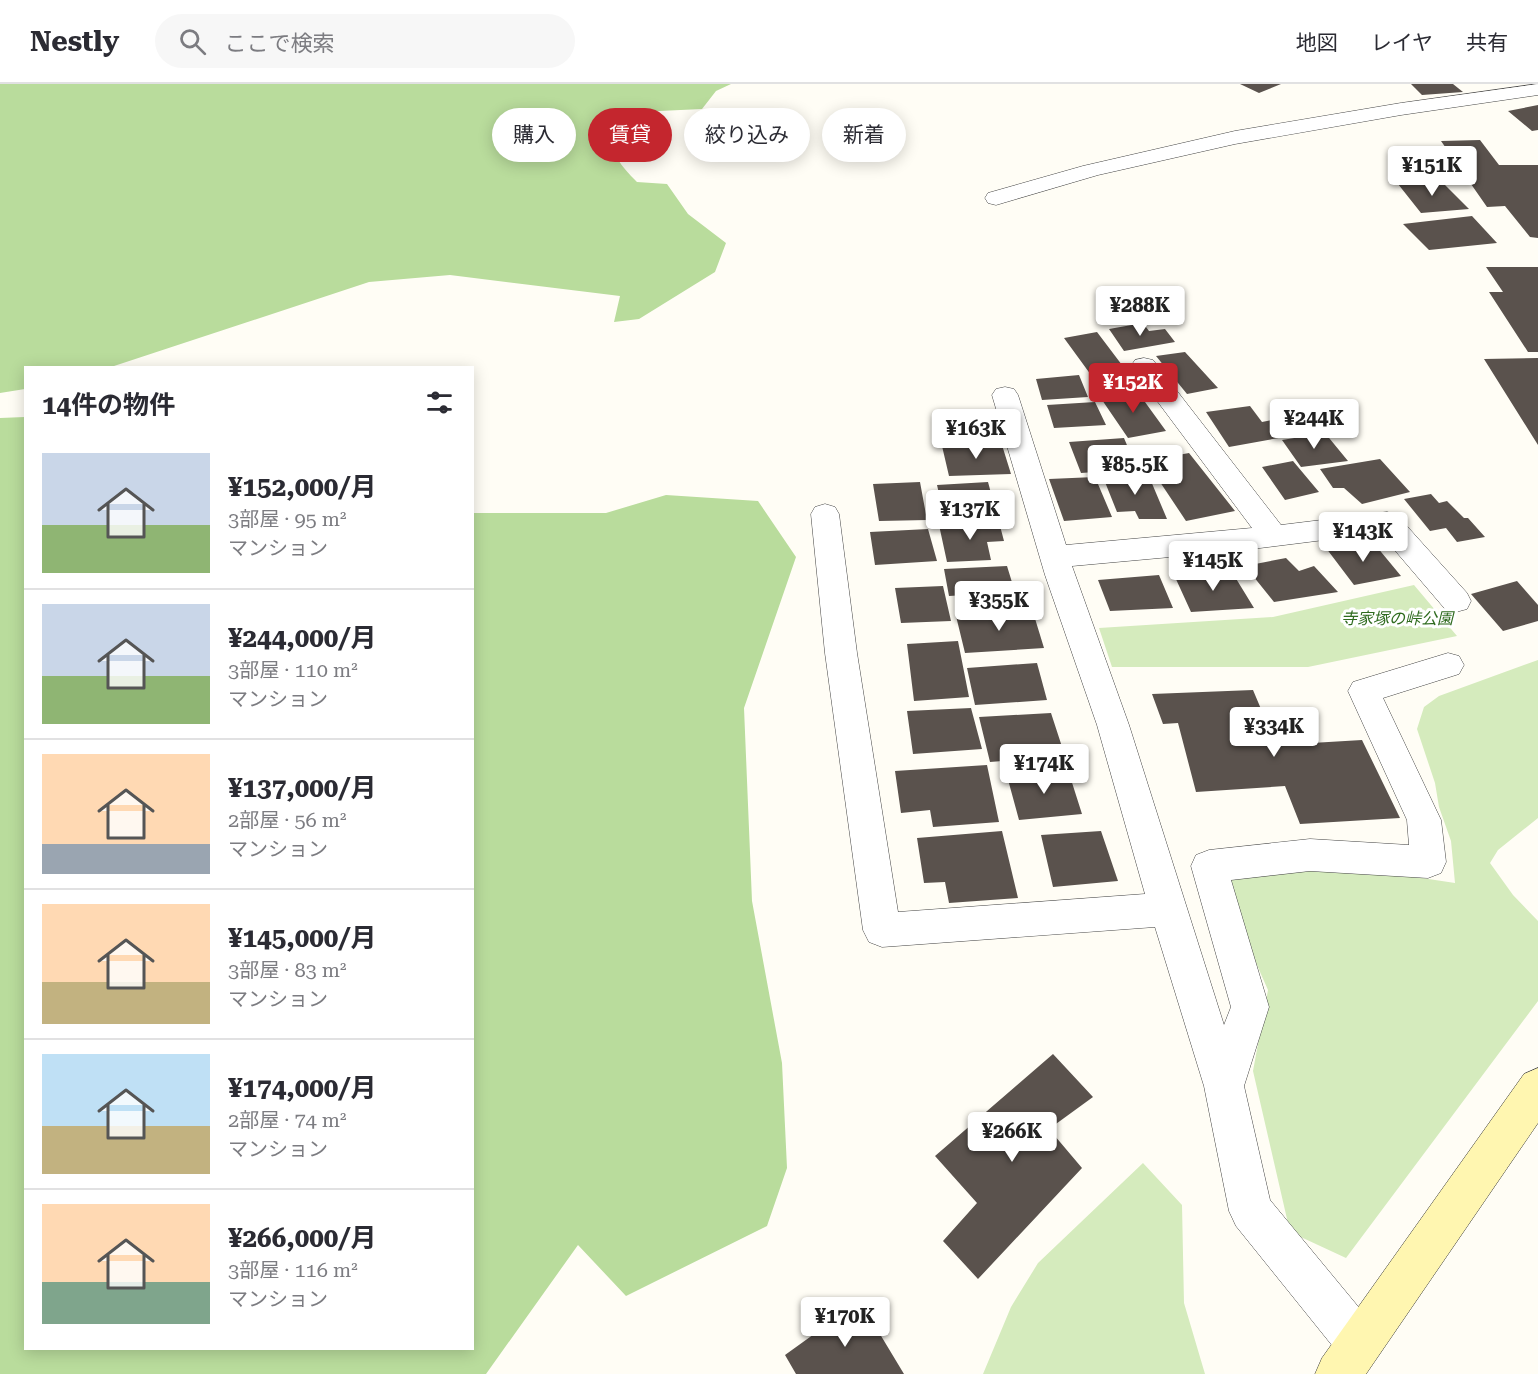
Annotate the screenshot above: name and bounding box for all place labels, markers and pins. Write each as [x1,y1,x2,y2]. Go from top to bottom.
pin: ¥151K [1390,146,1474,197]
pin: ¥288K [1098,286,1182,337]
pin: ¥152K [1091,363,1175,414]
pin: ¥244K [1272,399,1356,450]
pin: ¥163K [934,409,1018,460]
pin: ¥85.5K [1086,445,1184,496]
pin: ¥137K [928,490,1012,541]
pin: ¥143K [1321,512,1405,563]
pin: ¥145K [1171,541,1255,592]
pin: ¥355K [957,581,1041,632]
pin: ¥334K [1232,707,1316,758]
pin: ¥174K [1002,744,1086,795]
pin: ¥266K [970,1112,1054,1163]
pin: ¥170K [803,1297,887,1348]

